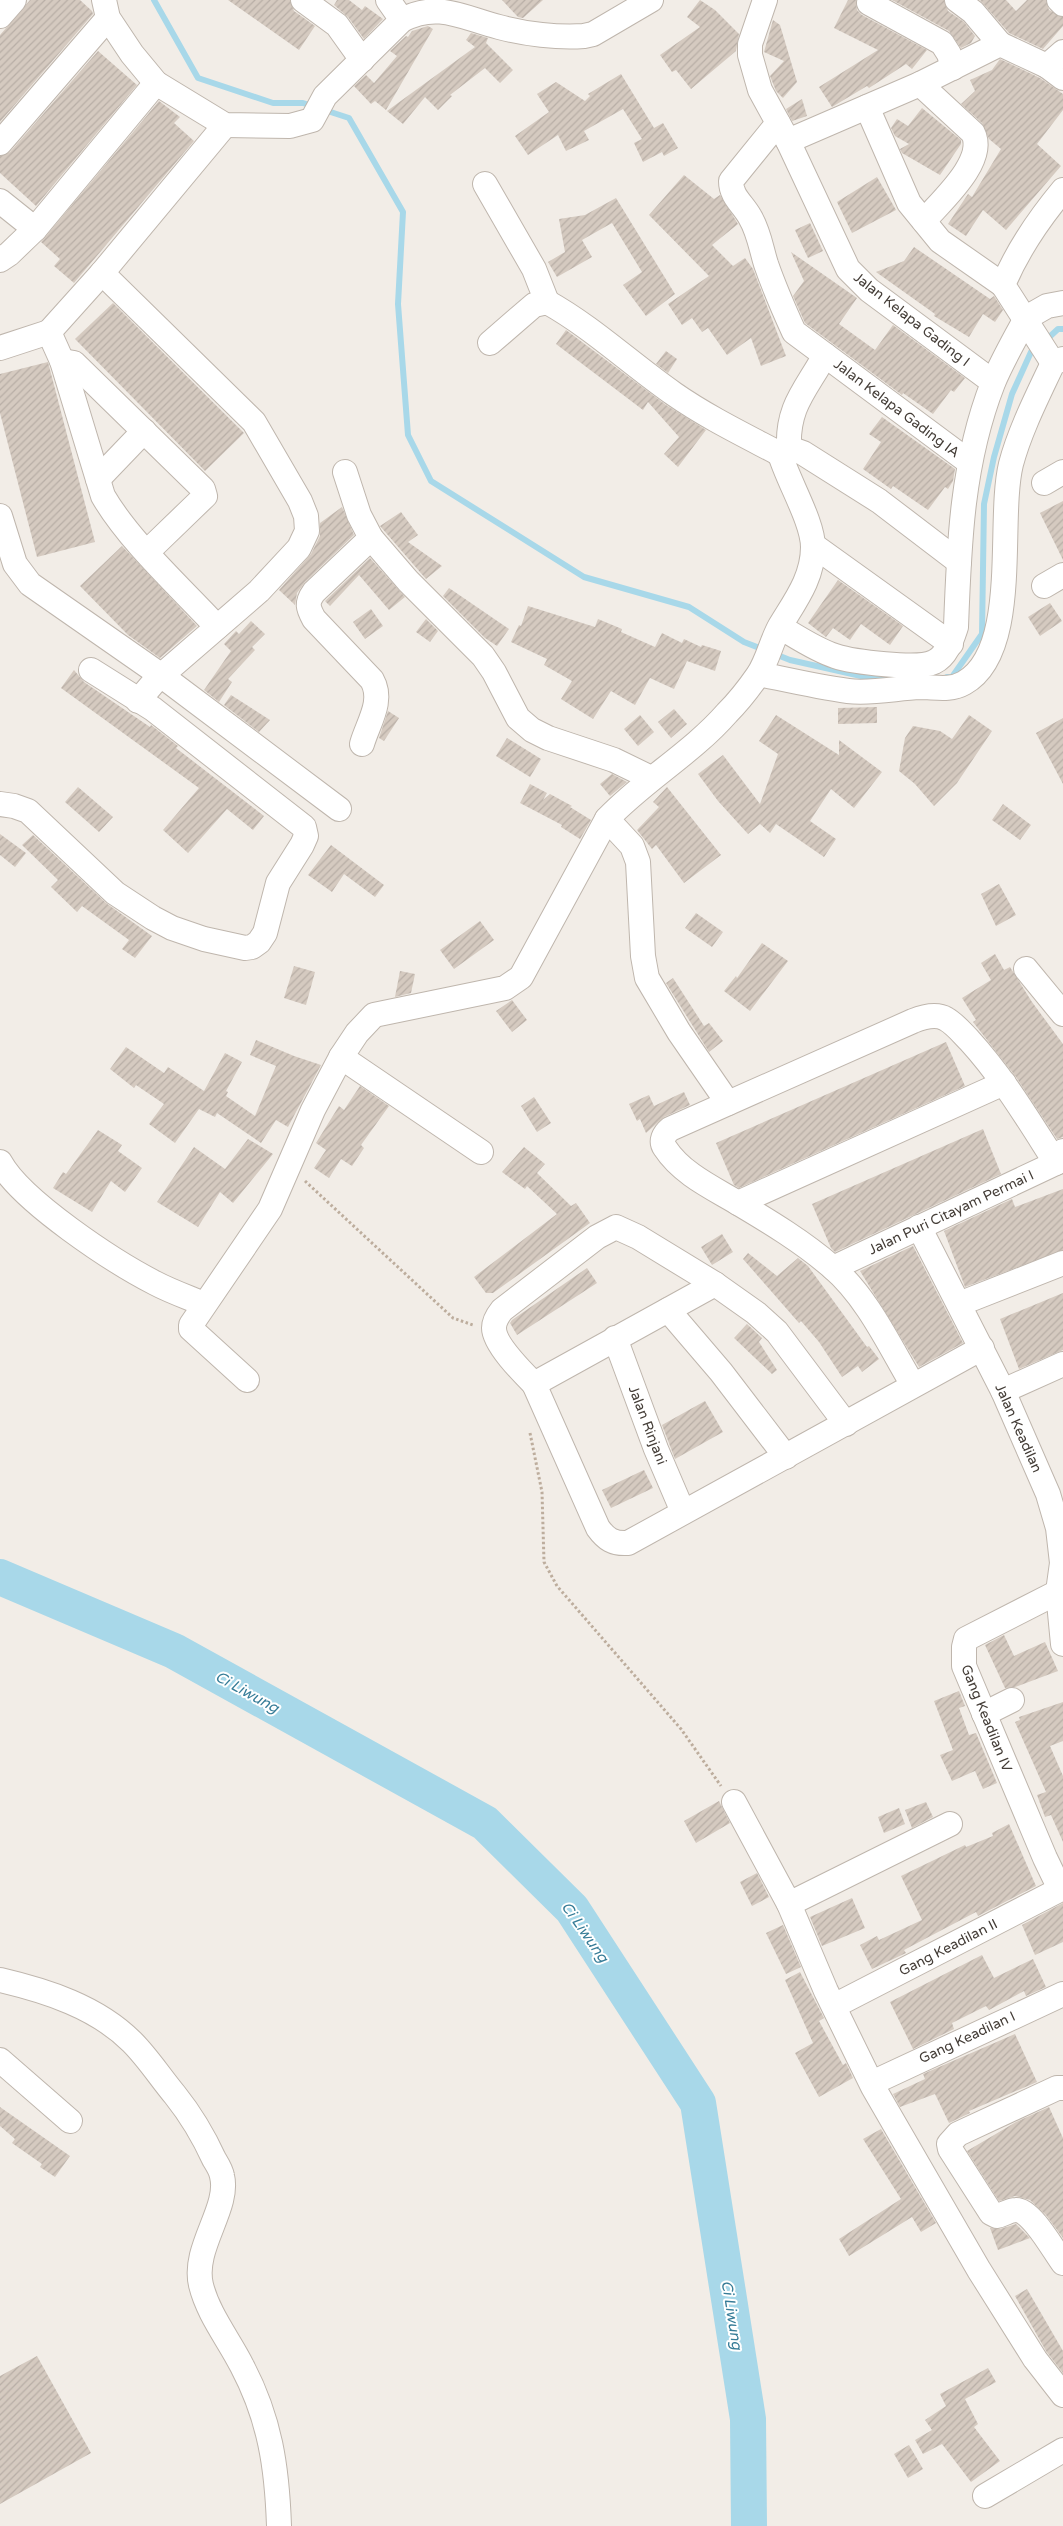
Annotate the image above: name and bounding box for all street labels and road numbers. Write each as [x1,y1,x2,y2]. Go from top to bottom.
street label: Jalan Kelapa Gading I [850,269,973,370]
street label: Jalan Kelapa Gading IA [830,356,963,461]
street label: Jalan Puri Citayam Permai I [866,1167,1037,1258]
street label: Jalan Keadilan [991,1381,1046,1475]
street label: Jalan Rinjani [625,1383,670,1467]
street label: Gang Keadilan IV [957,1662,1016,1775]
street label: Gang Keadilan II [896,1915,1000,1980]
street label: Gang Keadilan I [916,2008,1018,2067]

